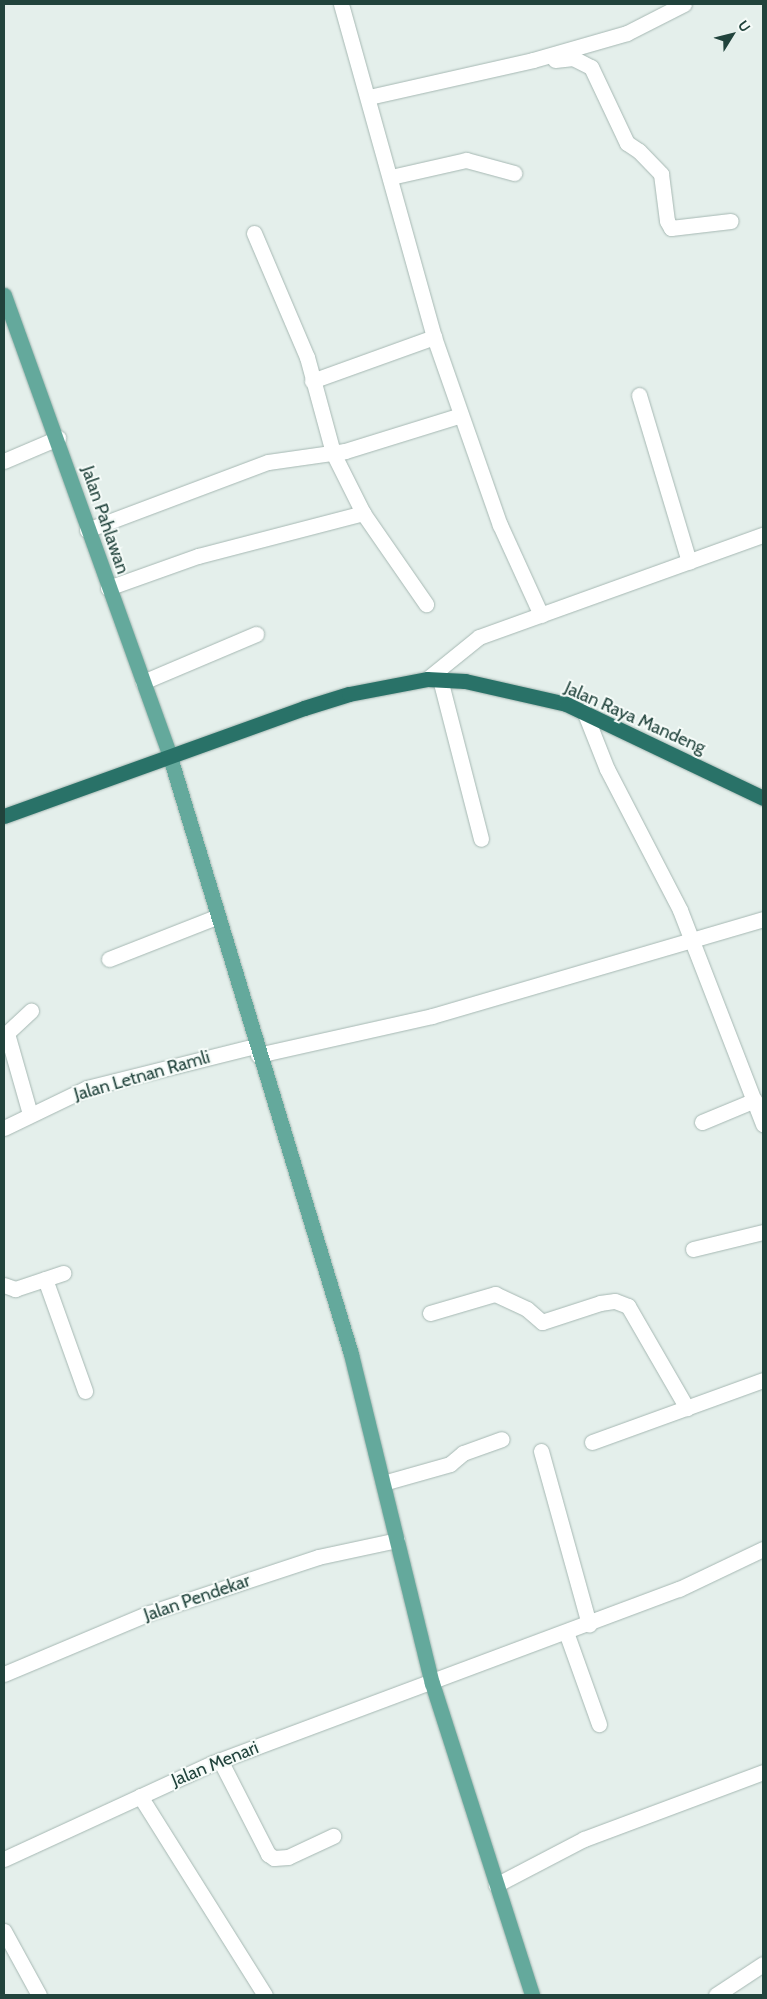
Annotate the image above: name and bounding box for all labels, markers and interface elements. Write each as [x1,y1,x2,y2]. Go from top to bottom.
north arrow [707,10,757,60]
text: U [734,17,754,36]
street label: Jalan Pahlawan [76,463,134,577]
street label: Jalan Raya Mandeng [561,677,709,759]
street label: Jalan Letnan Ramli [72,1046,212,1106]
street label: Jalan Pendekar [141,1570,253,1626]
street label: Jalan Menari [168,1737,262,1791]

